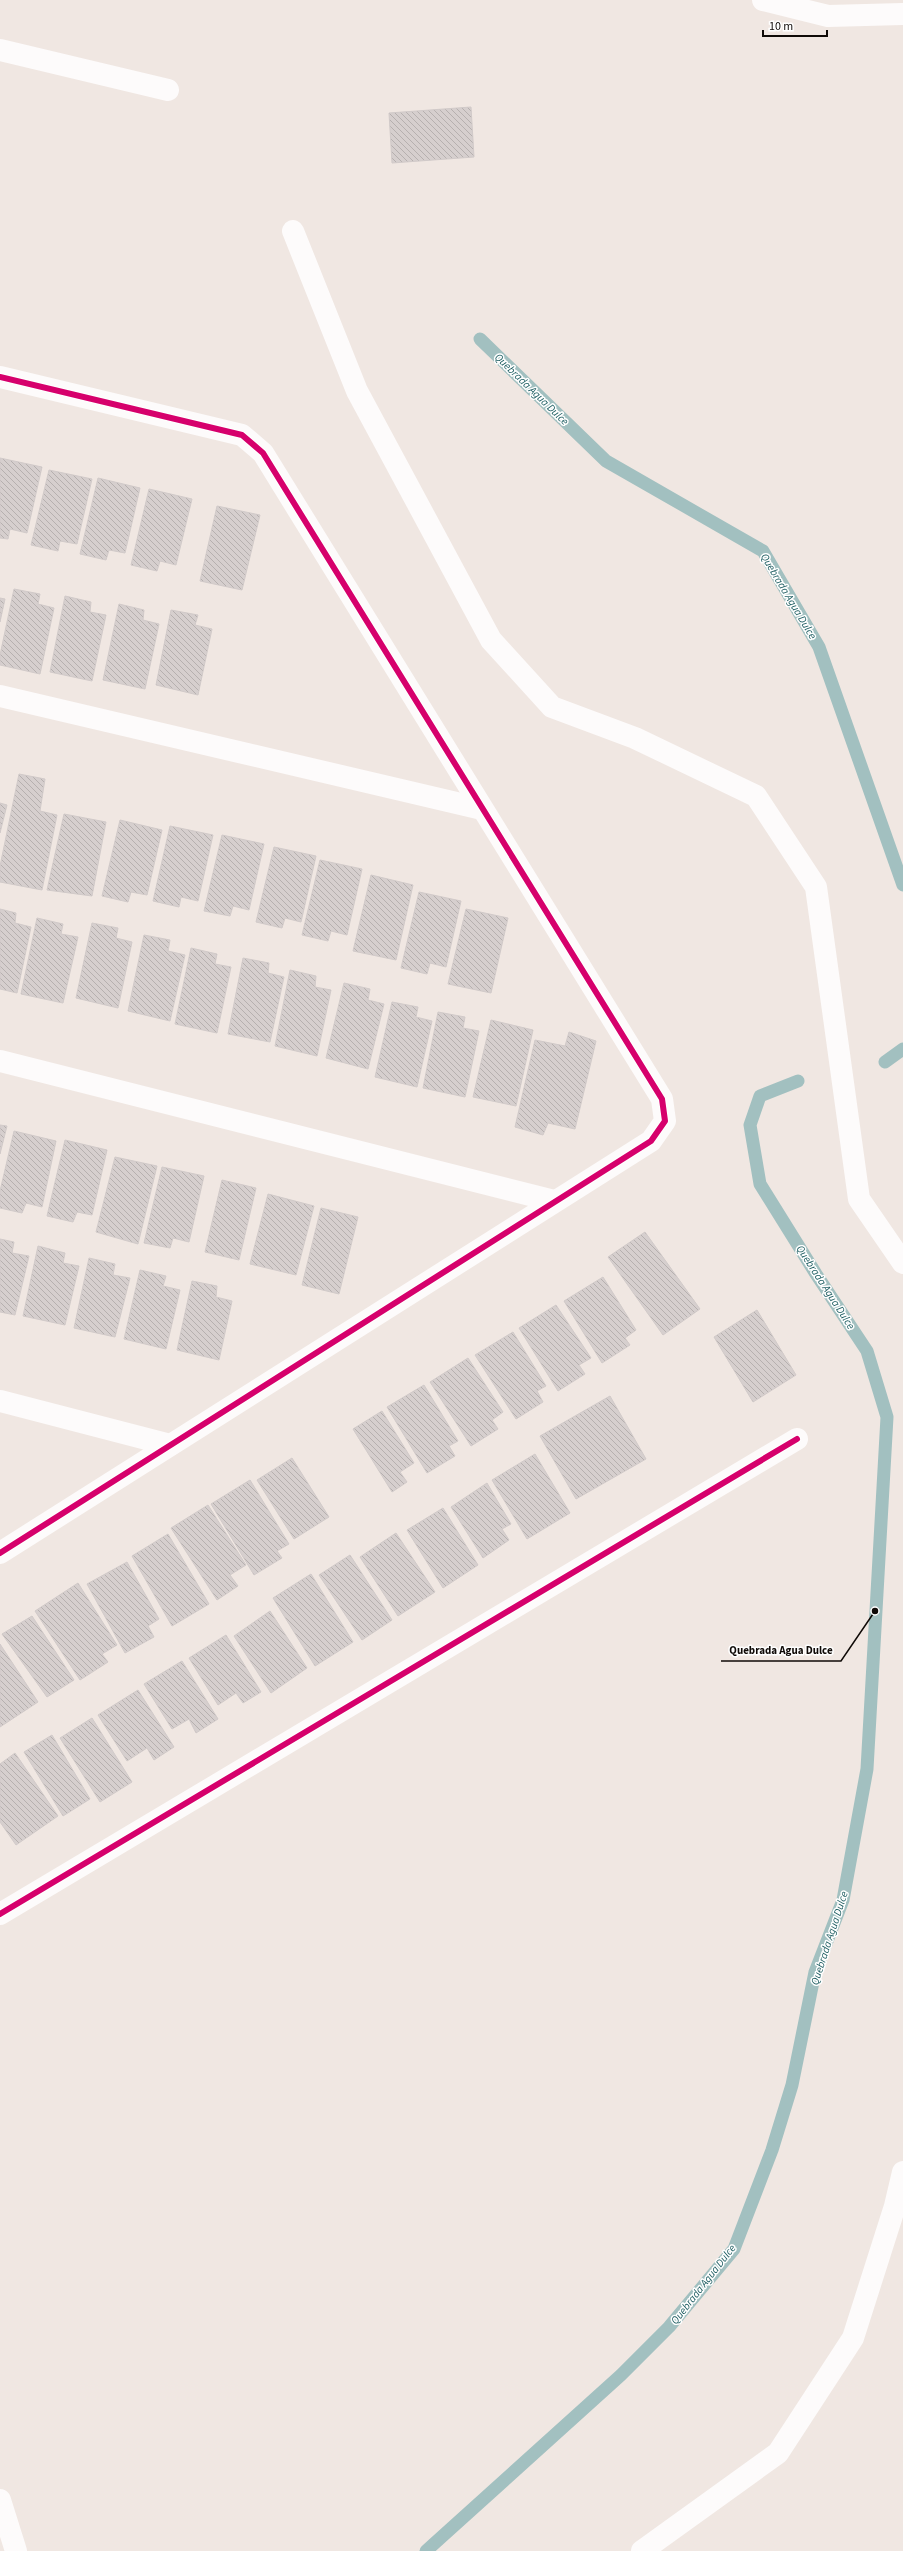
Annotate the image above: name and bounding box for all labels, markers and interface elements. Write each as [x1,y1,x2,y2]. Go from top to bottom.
scale bar [763,12,827,38]
text: 10 m [769,18,793,35]
water label: Quebrada Agua Dulce [491,350,572,429]
water label: Quebrada Agua Dulce [757,551,820,642]
water label: Quebrada Agua Dulce [793,1242,858,1332]
callout: Quebrada Agua Dulce [721,1638,841,1661]
text: Quebrada Agua Dulce [729,1643,833,1658]
water label: Quebrada Agua Dulce [807,1889,852,1987]
water label: Quebrada Agua Dulce [667,2241,739,2327]

